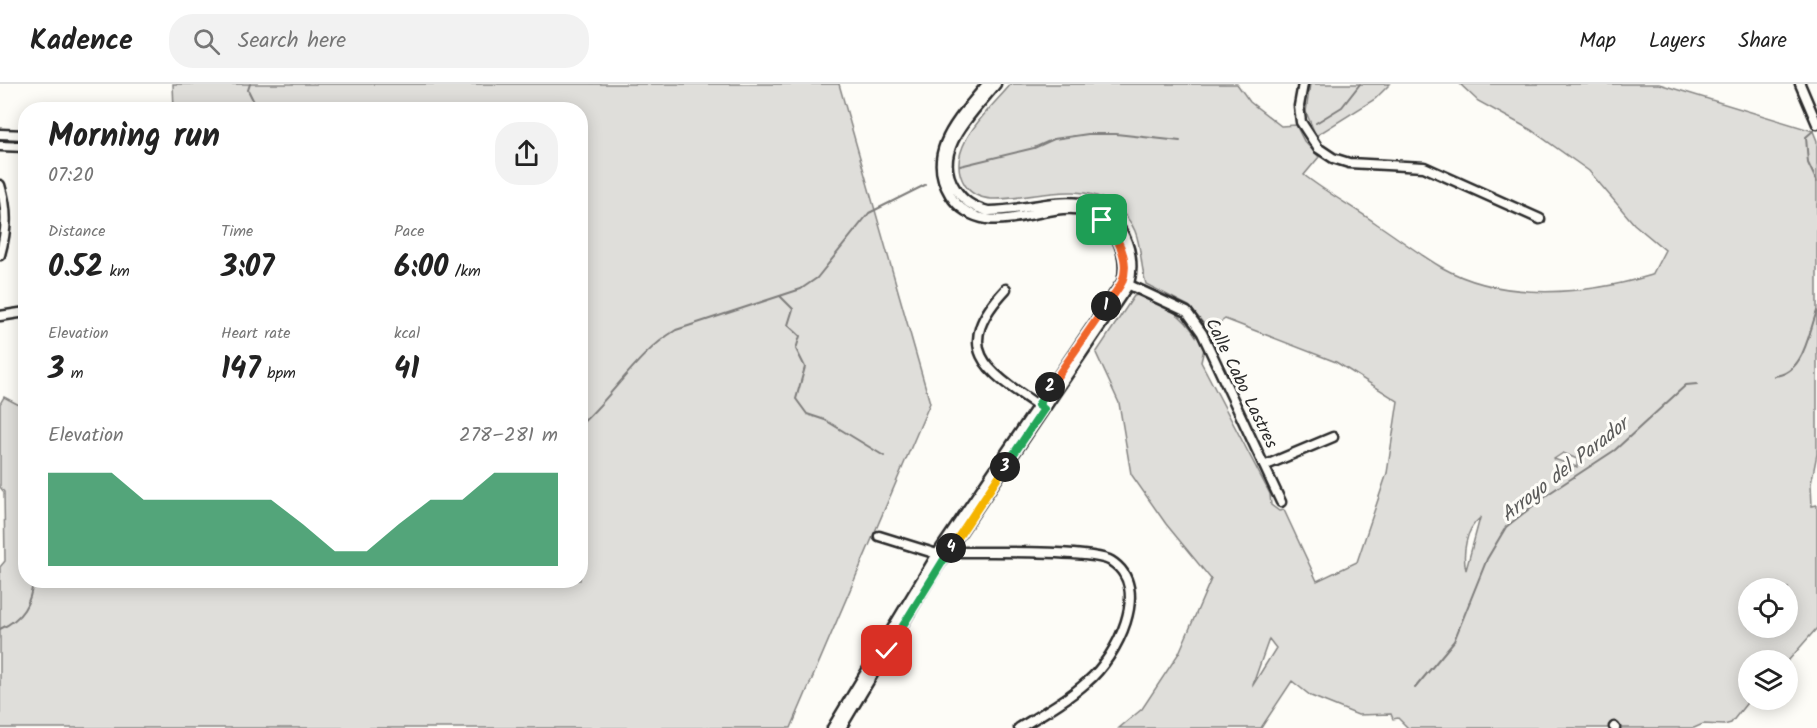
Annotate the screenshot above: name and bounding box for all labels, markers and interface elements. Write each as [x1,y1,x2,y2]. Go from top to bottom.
search box [169,14,589,68]
text: Kadence [30,19,133,64]
text: Search here [238,24,346,59]
icon: search [190,25,223,58]
text: Map [1579,25,1616,58]
text: Layers [1649,25,1705,58]
text: Share [1738,25,1787,58]
text: Morning run [48,111,220,164]
button: share [495,122,558,185]
text: 07:20 [48,160,94,192]
pin [1076,194,1127,245]
icon: arrive [1085,203,1118,236]
text: Distance [48,219,106,244]
text: Time [221,219,253,244]
text: Pace [394,219,425,244]
text: 0.52 [48,244,103,292]
text: 3:07 [221,244,274,292]
text: 6:00 [394,244,448,292]
text: km [103,259,130,284]
text: /km [448,259,481,284]
pin: 1 [1091,291,1121,321]
text: 1 [1104,293,1108,318]
street label: Calle Cabo Lastres [1196,313,1285,454]
text: Elevation [48,321,109,346]
text: Heart rate [221,321,291,346]
text: kcal [394,321,420,346]
text: 3 [48,346,64,394]
text: 147 [221,346,261,394]
text: 41 [394,346,419,394]
text: m [64,361,84,386]
text: bpm [261,361,296,386]
pin: 2 [1035,372,1065,402]
text: 2 [1045,374,1055,399]
water label: Arroyo del Parador [1494,408,1639,531]
text: Elevation [48,420,124,452]
text: 278–281 m [459,420,558,452]
pin: 3 [990,452,1020,482]
text: 3 [1001,454,1009,479]
pin: 4 [936,533,966,563]
text: 4 [947,535,955,560]
map controls [1738,578,1798,710]
button: locate [1738,578,1798,638]
pin [861,625,912,676]
icon: check [870,634,903,667]
button: layers [1738,650,1798,710]

